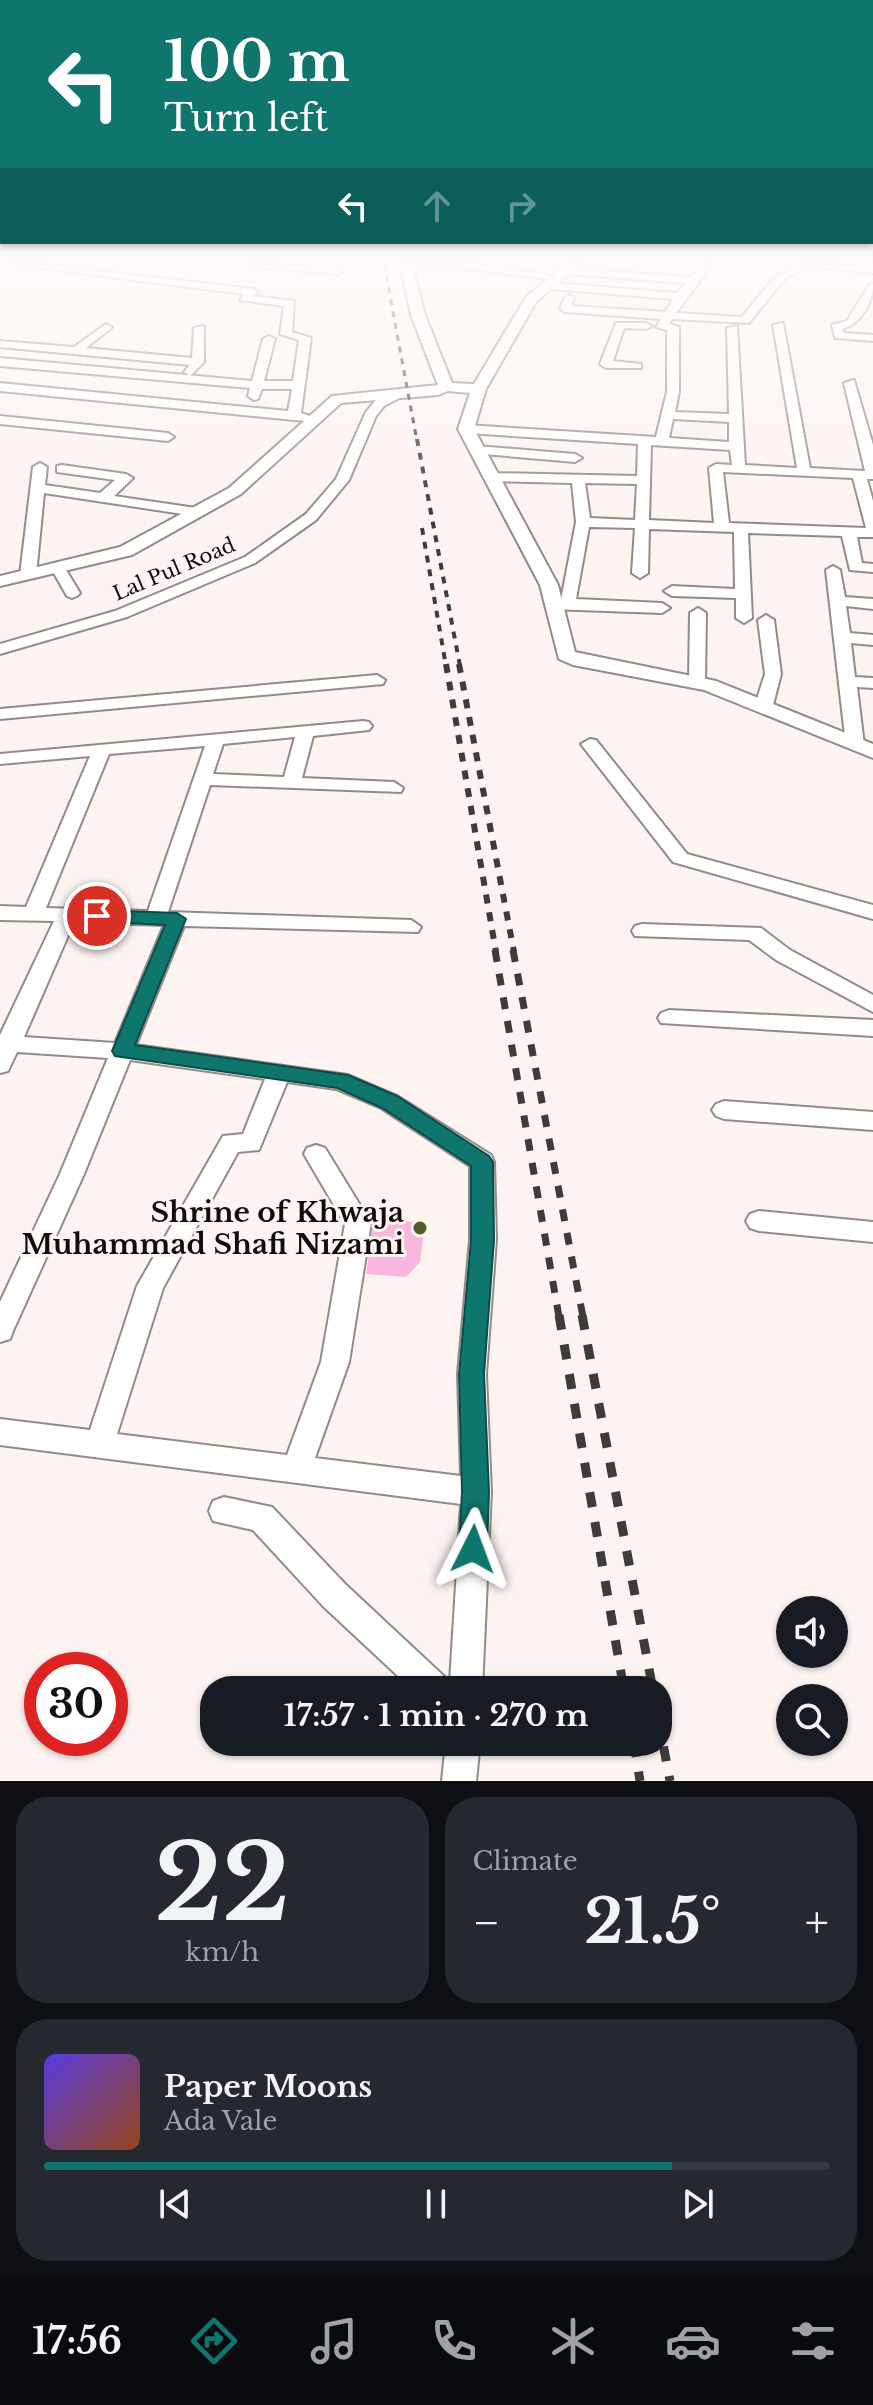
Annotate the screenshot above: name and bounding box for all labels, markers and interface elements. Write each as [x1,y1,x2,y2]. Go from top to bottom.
text: 100 m [164,27,350,96]
icon: left [32,32,136,136]
text: Turn left [164,96,328,141]
icon: left [331,184,375,228]
icon: ahead [415,184,459,228]
icon: right [499,184,543,228]
street label: Lal Pul Road [109,532,239,606]
pin [63,882,131,950]
icon: arrive [75,894,119,938]
place label: Shrine of Khwaja Muhammad Shafi Nizami [21,1195,404,1262]
marker: Shrine of Khwaja Muhammad Shafi Nizami [411,1219,429,1237]
position arrow [431,1507,515,1591]
map controls [776,1596,848,1756]
button: sound [776,1596,848,1668]
speed limit sign: 30 [24,1652,128,1756]
button: search [776,1684,848,1756]
text: 17:57 · 1 min · 270 m [284,1697,588,1734]
text: 22 [155,1819,290,1948]
text: Climate [473,1845,578,1877]
text: 21.5° [584,1885,721,1959]
text: − [473,1895,500,1950]
text: + [805,1895,829,1950]
text: km/h [185,1936,259,1968]
text: Paper Moons [164,2068,372,2105]
text: Ada Vale [164,2105,277,2137]
icon: previous [153,2182,197,2226]
icon: pause [414,2182,458,2226]
icon: next [676,2182,720,2226]
icon: directions [186,2313,242,2369]
icon: music [306,2313,362,2369]
icon: phone [426,2313,482,2369]
icon: climate [545,2313,601,2369]
icon: car [665,2313,721,2369]
icon: filters [785,2313,841,2369]
text: 17:56 [32,2319,122,2364]

